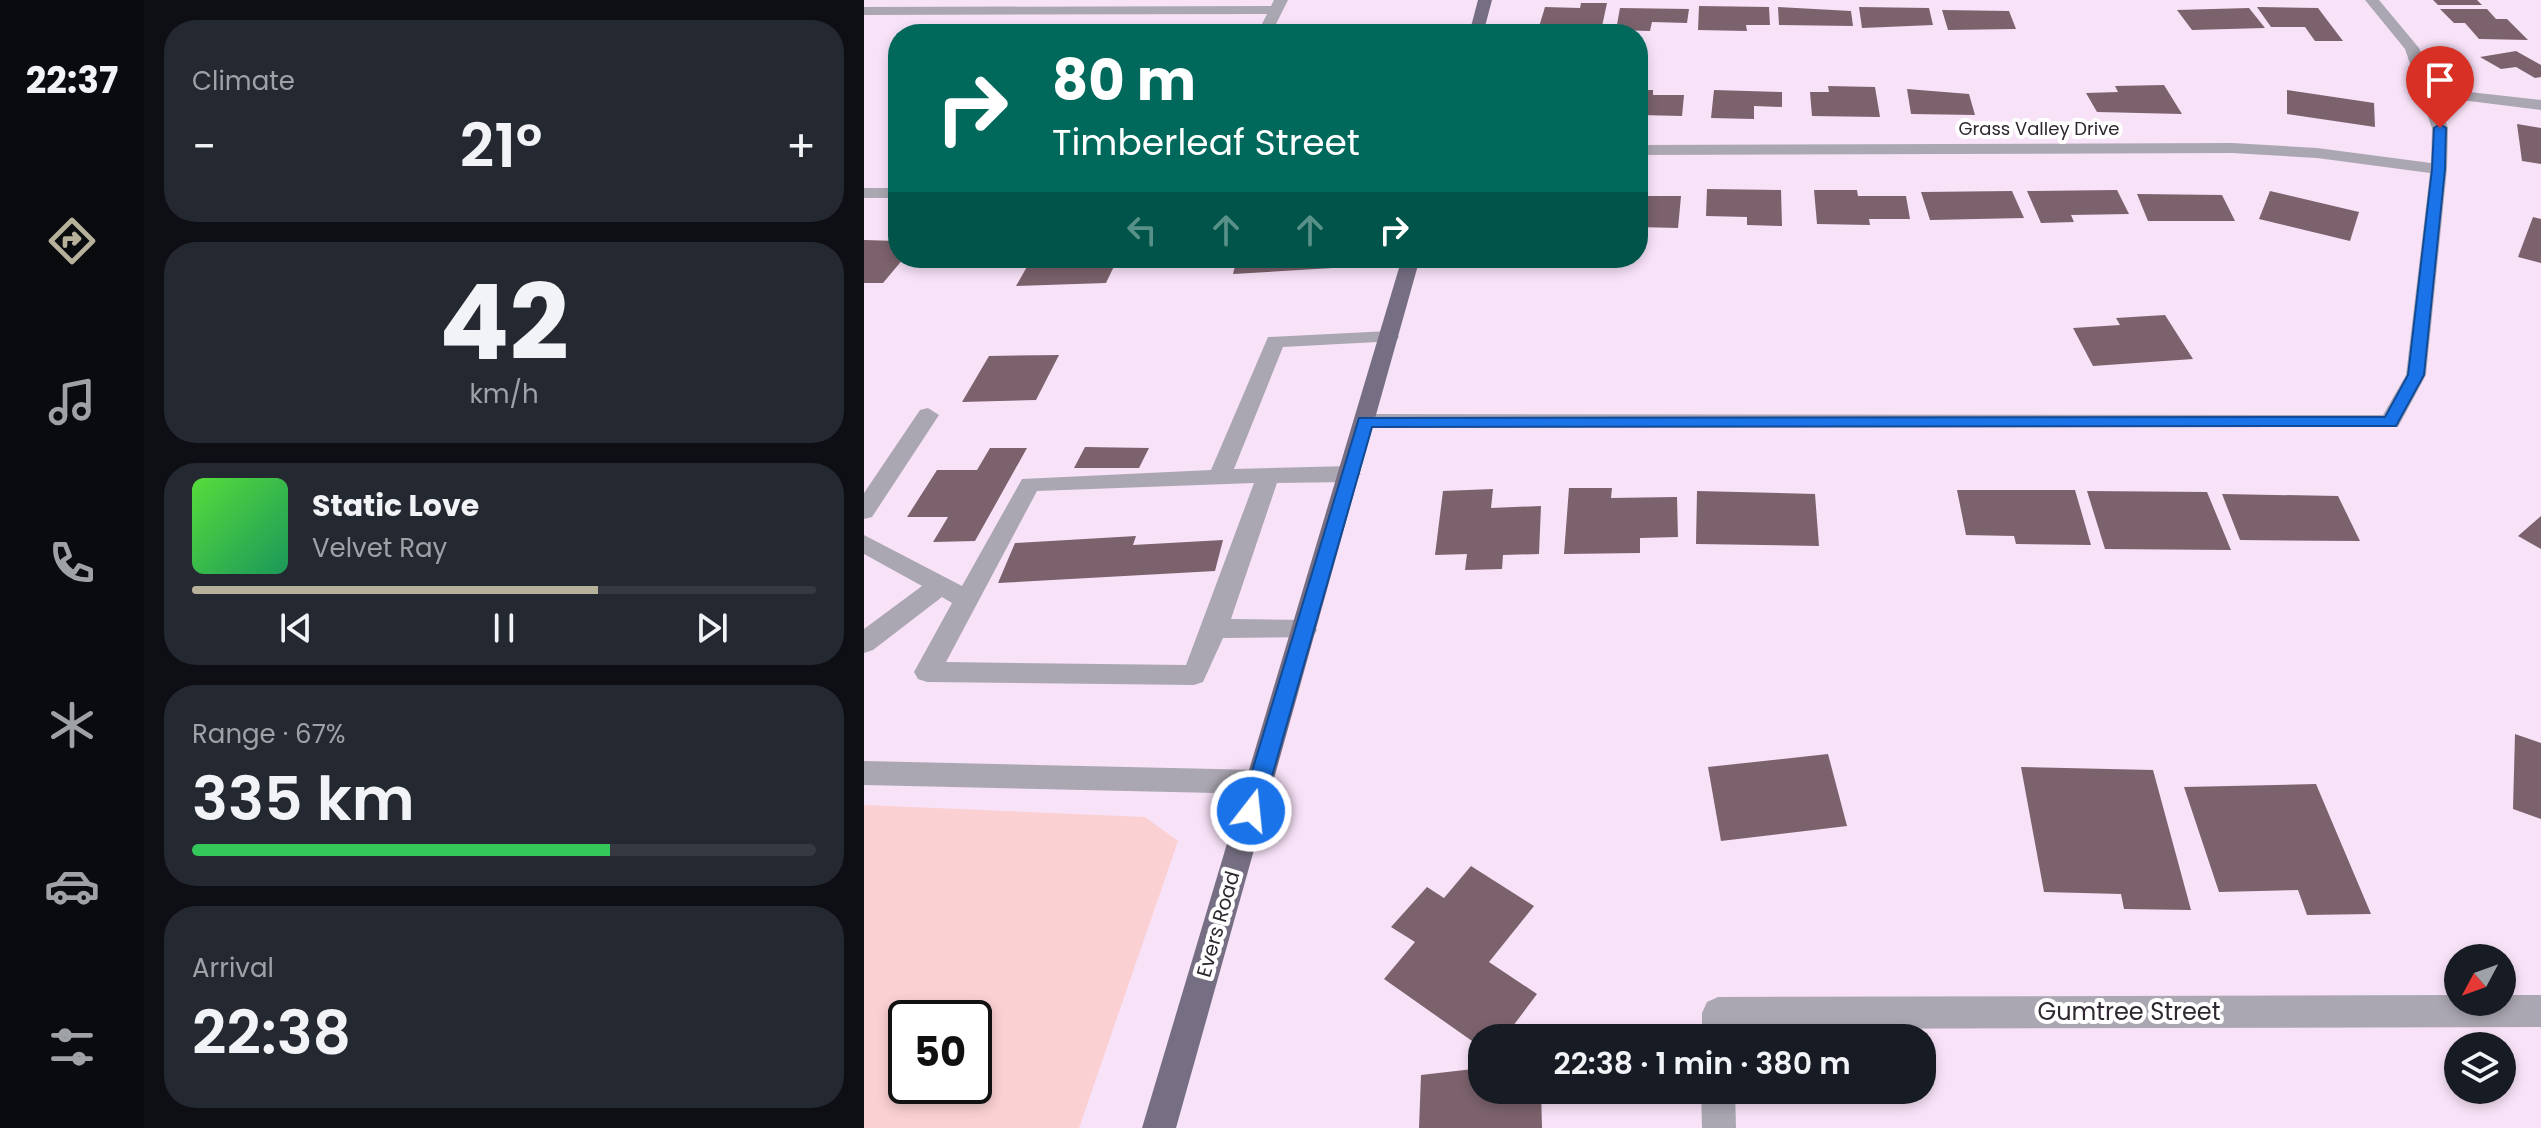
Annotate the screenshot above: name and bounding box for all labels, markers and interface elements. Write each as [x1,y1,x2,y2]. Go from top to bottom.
text: 80 m [1052,41,1196,120]
pin [2406,46,2474,128]
text: 22:37 [26,55,118,106]
icon: right [920,56,1024,160]
icon: arrive [2418,58,2462,102]
text: Climate [192,63,295,99]
text: 21° [460,104,543,188]
text: − [192,116,216,177]
text: + [786,116,816,177]
street label: Grass Valley Drive [1959,116,2119,141]
text: Timberleaf Street [1052,117,1360,168]
icon: left [1120,208,1164,252]
icon: ahead [1204,208,1248,252]
icon: ahead [1288,208,1332,252]
icon: right [1372,208,1416,252]
icon: directions [44,213,100,269]
text: 42 [439,250,569,395]
icon: music [44,374,100,430]
text: km/h [469,376,539,412]
text: Static Love [312,484,479,527]
text: Velvet Ray [312,530,447,566]
icon: phone [44,535,100,591]
icon: previous [274,606,318,650]
icon: pause [482,606,526,650]
icon: next [690,606,734,650]
icon: climate [44,697,100,753]
text: Range · 67% [192,716,346,752]
text: 335 km [192,757,415,841]
position arrow [1209,769,1293,853]
icon: car [44,858,100,914]
street label: Evers Road [1190,868,1246,980]
north arrow [2444,944,2516,1016]
map controls [2444,944,2516,1104]
text: Arrival [192,950,274,986]
text: 22:38 [192,991,351,1075]
street label: Gumtree Street [2038,995,2220,1028]
speed limit sign: 50 [888,1000,992,1104]
icon: filters [44,1019,100,1075]
button: layers [2444,1032,2516,1104]
text: 22:38 · 1 min · 380 m [1553,1042,1851,1085]

